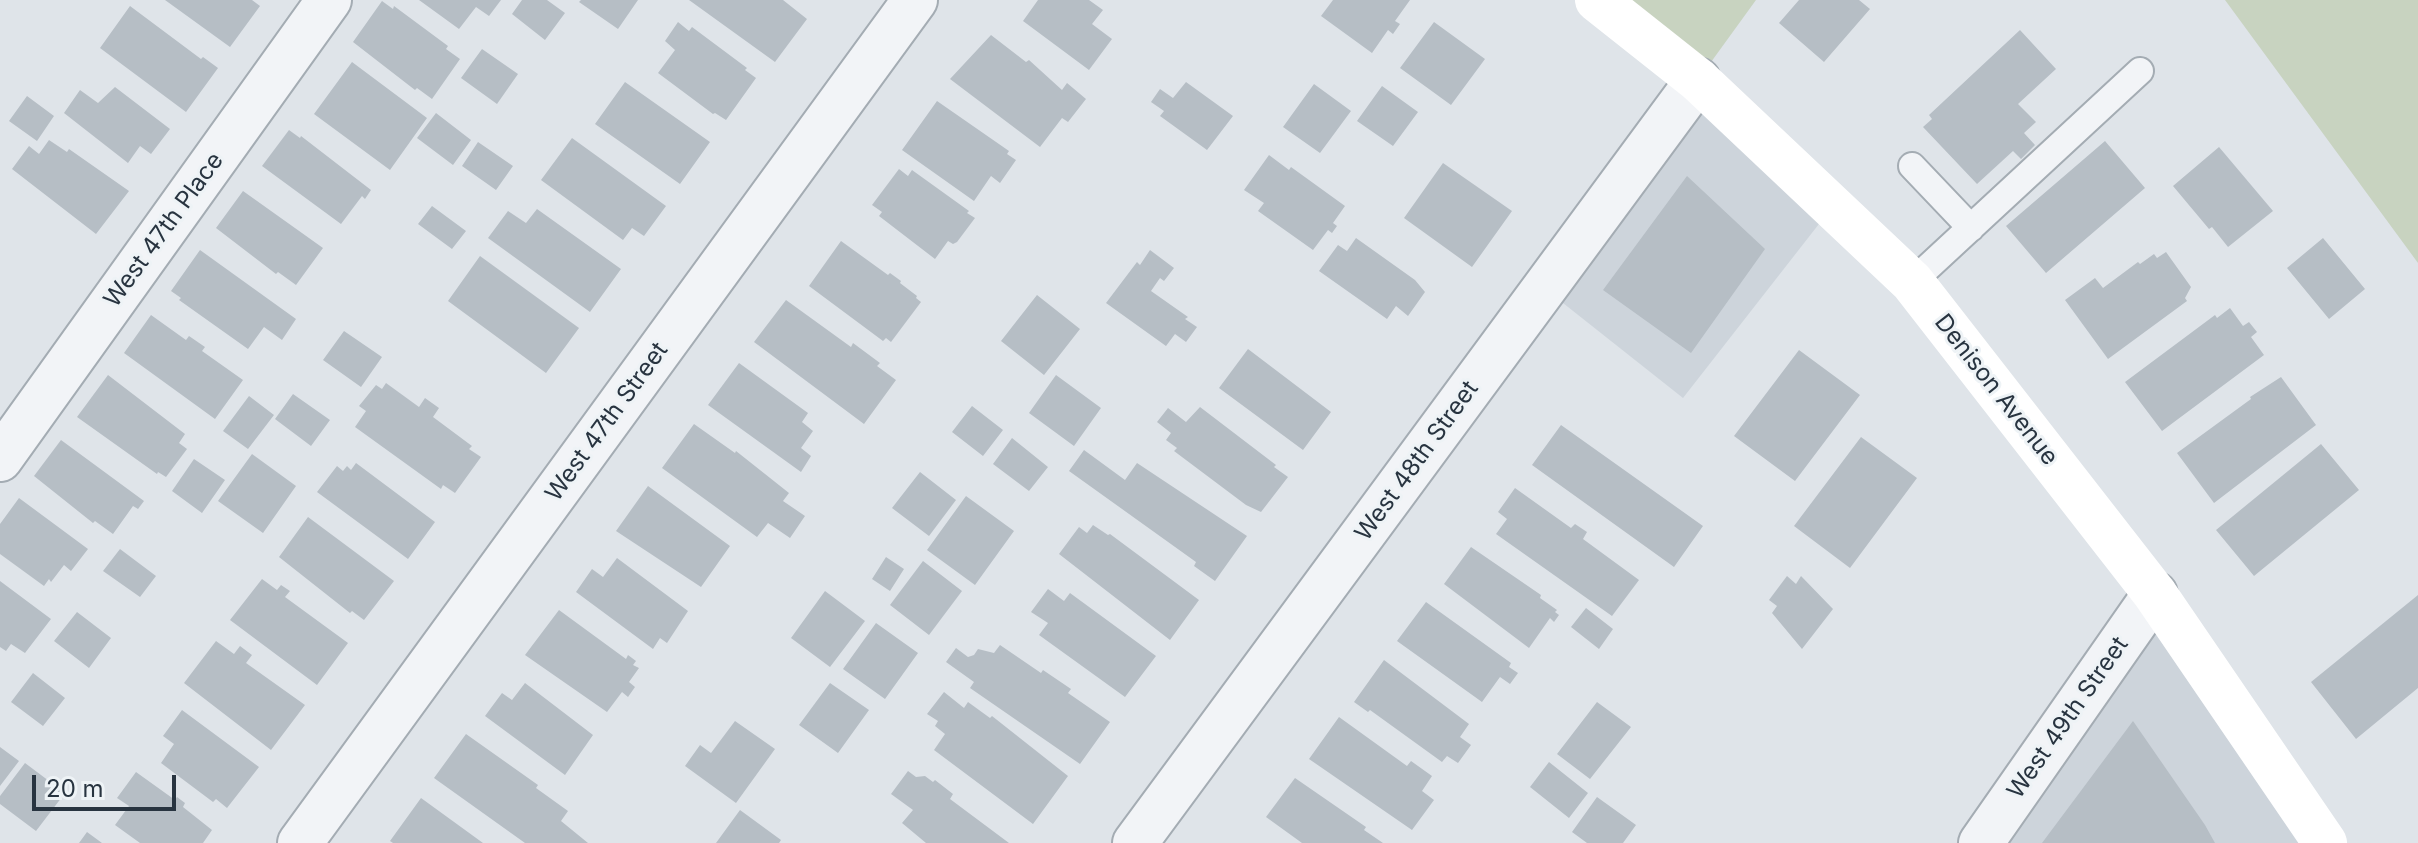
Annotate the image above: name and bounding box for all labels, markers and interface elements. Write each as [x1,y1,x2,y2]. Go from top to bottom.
street label: West 47th Place [98,147,230,313]
street label: Denison Avenue [1928,309,2064,471]
street label: West 47th Street [540,337,674,507]
street label: West 48th Street [1349,375,1485,547]
street label: West 49th Street [2001,632,2135,804]
scale bar [36,759,180,809]
text: 20 m [46,774,104,803]

